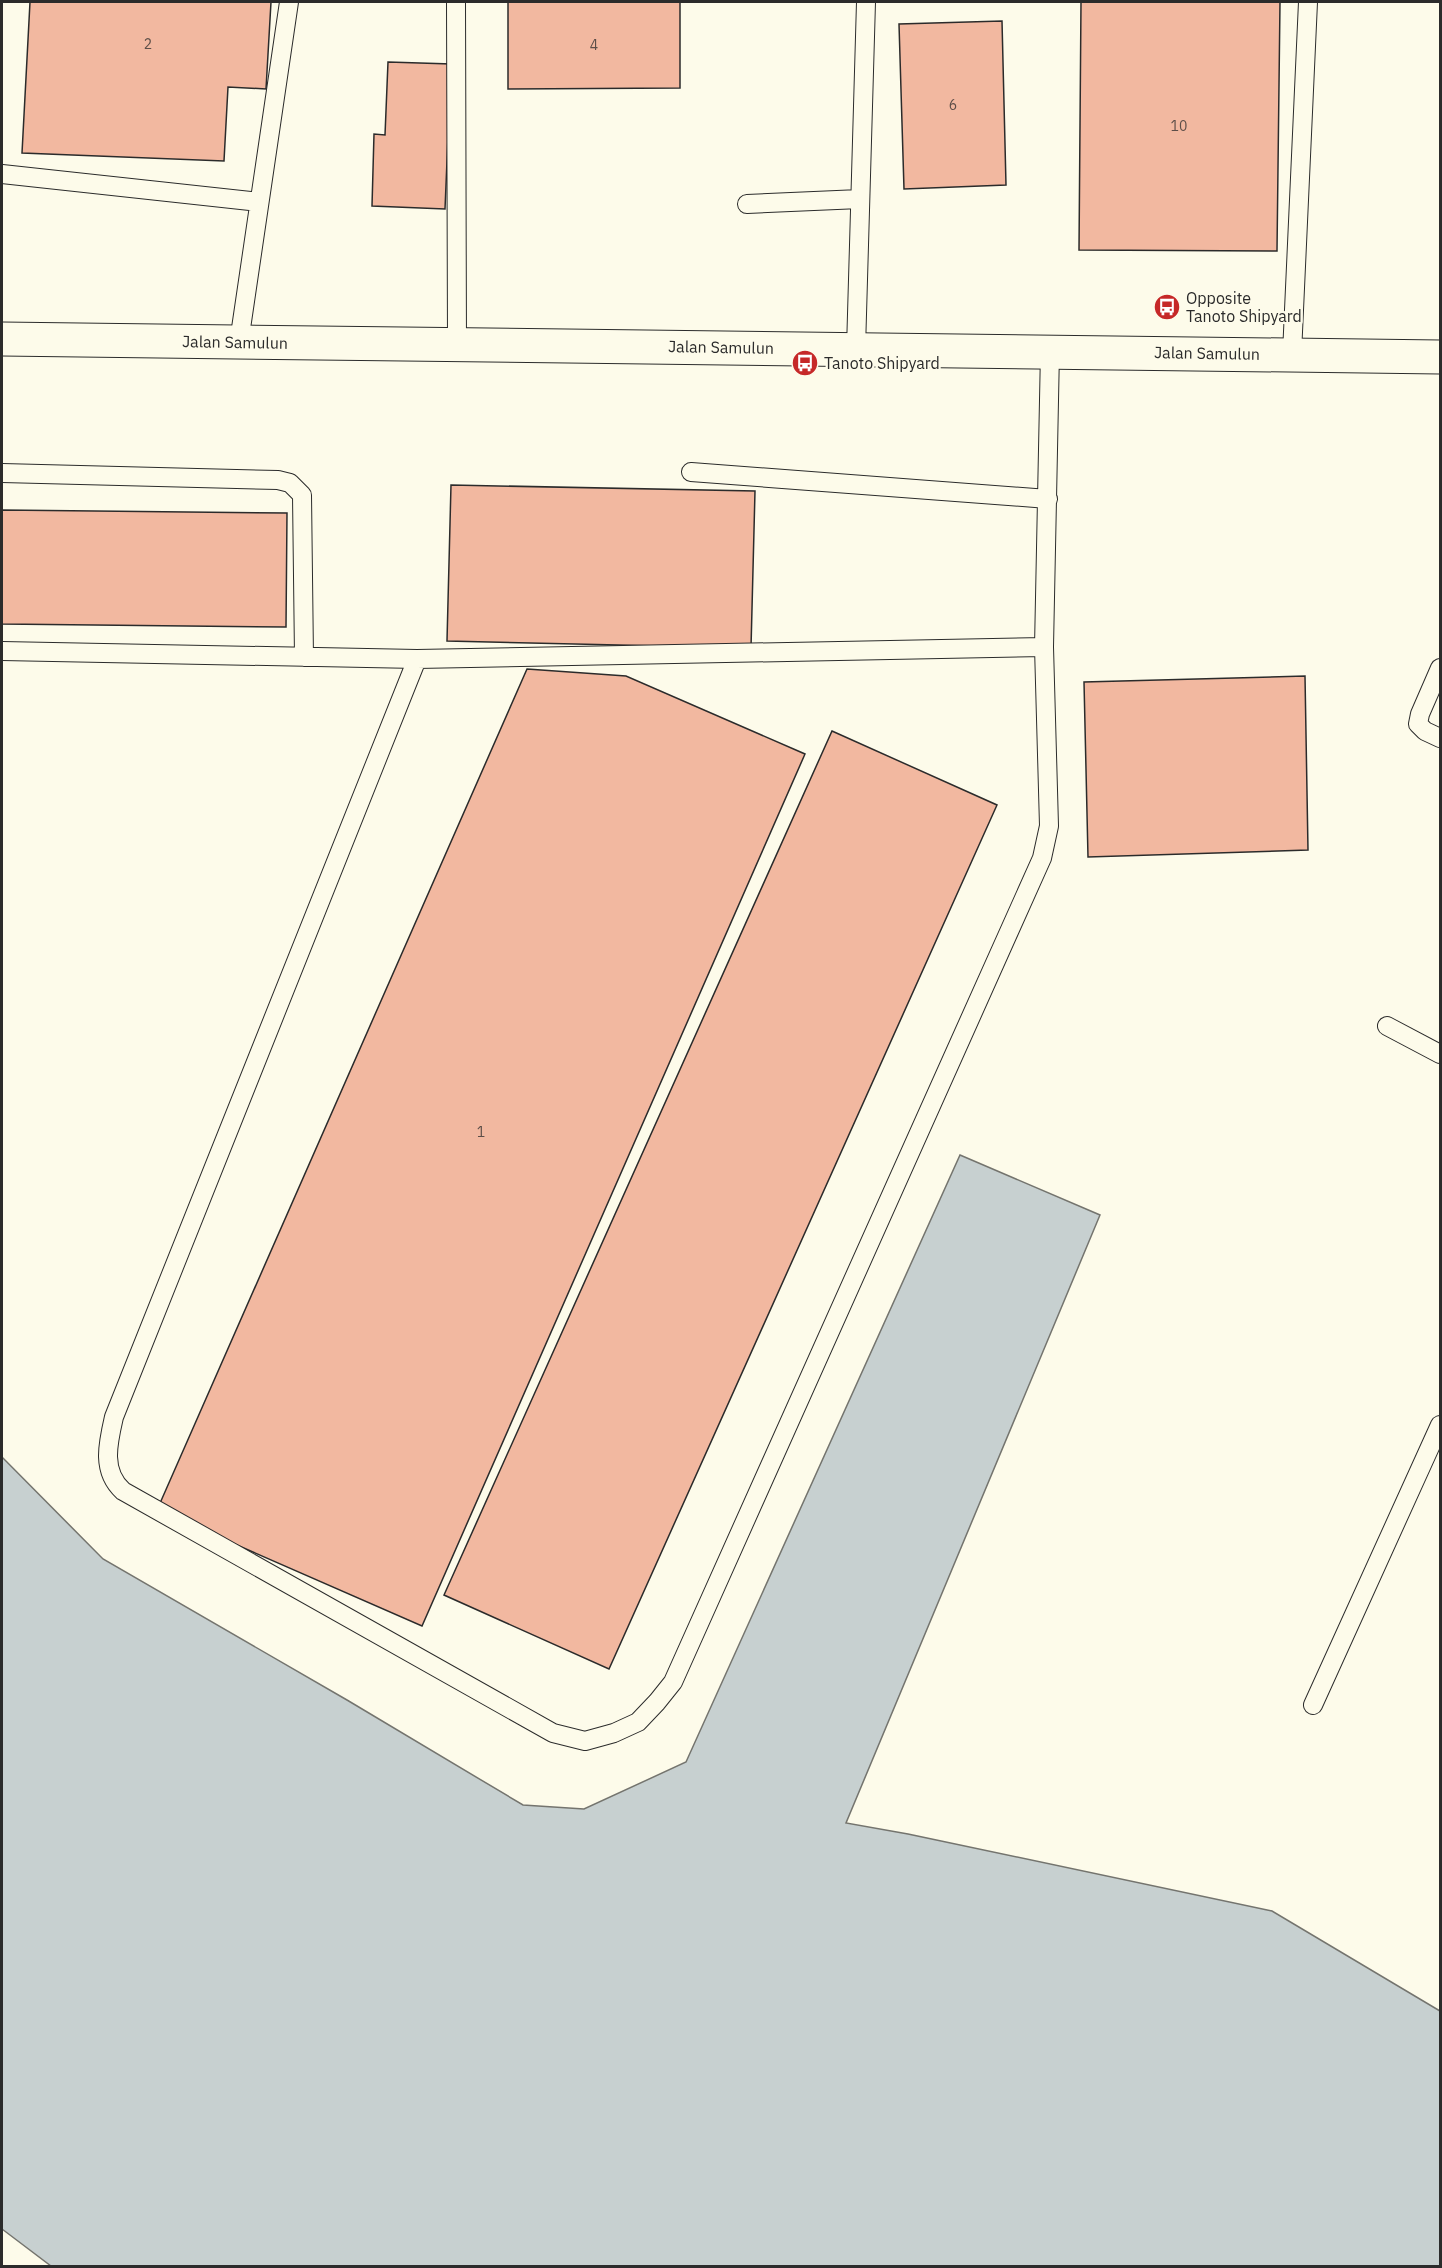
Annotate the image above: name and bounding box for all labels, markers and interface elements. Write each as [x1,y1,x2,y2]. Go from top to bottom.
house number: 2 [144,35,152,53]
house number: 4 [590,36,598,54]
house number: 6 [949,96,957,114]
house number: 10 [1171,117,1187,135]
place label: Opposite Tanoto Shipyard [1186,288,1302,326]
bus stop icon: Opposite Tanoto Shipyard [1152,292,1182,322]
street label: Jalan Samulun [182,331,288,353]
street label: Jalan Samulun [668,336,774,358]
street label: Jalan Samulun [1154,342,1260,364]
bus stop icon: Tanoto Shipyard [790,348,820,378]
place label: Tanoto Shipyard [824,353,940,373]
house number: 1 [477,1123,485,1141]

